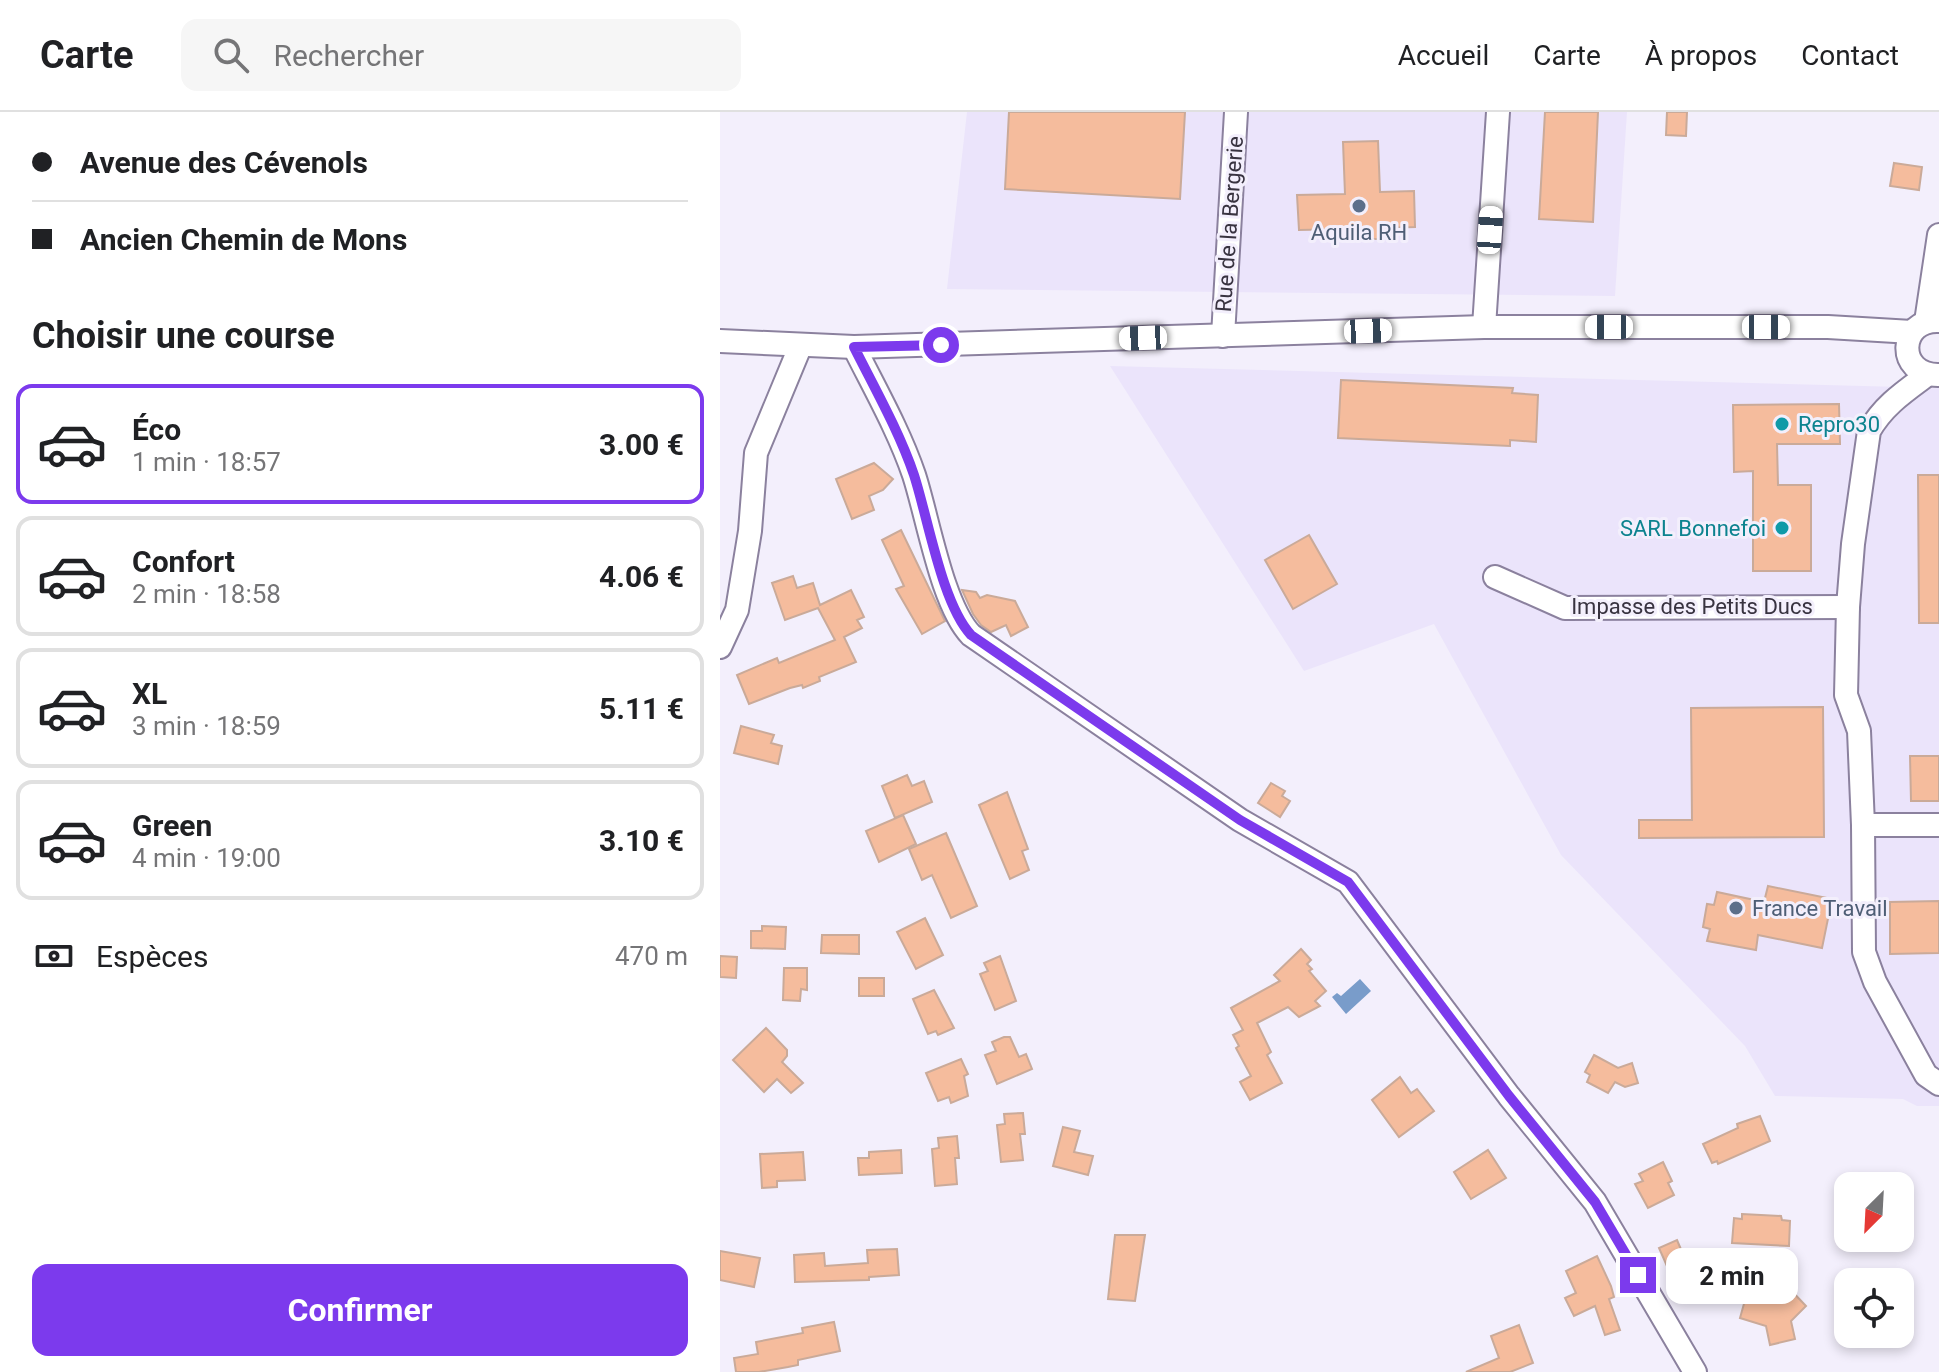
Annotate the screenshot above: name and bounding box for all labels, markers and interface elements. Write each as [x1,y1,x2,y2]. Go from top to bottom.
search box [181,19,741,91]
text: Carte [40,33,133,77]
icon: search [209,33,253,77]
text: Rechercher [273,38,424,73]
text: Accueil [1398,39,1489,72]
text: Carte [1533,39,1601,72]
text: À propos [1645,39,1757,72]
text: Contact [1801,39,1899,72]
street label: Rue de la Bergerie [1211,135,1248,313]
text: Avenue des Cévenols [80,145,368,180]
marker: Aquila RH [1350,197,1368,215]
car [1476,205,1504,255]
place label: Aquila RH [1311,220,1407,245]
text: Ancien Chemin de Mons [80,222,407,257]
text: Choisir une course [32,315,335,357]
car [1585,315,1633,339]
car [1742,315,1790,339]
car [1344,318,1392,344]
car [1119,325,1167,351]
route start [923,327,959,363]
icon: car [36,408,108,480]
text: Éco [132,412,181,447]
place label: Repro30 [1798,412,1880,437]
marker: Repro30 [1773,415,1791,433]
text: 3.00 € [599,427,684,462]
text: 1 min · 18:57 [132,447,281,477]
place label: SARL Bonnefoi [1620,516,1766,541]
marker: SARL Bonnefoi [1773,519,1791,537]
icon: car [36,540,108,612]
text: Confort [132,544,235,579]
text: 4.06 € [599,559,684,594]
text: 2 min · 18:58 [132,579,281,609]
street label: Impasse des Petits Ducs [1571,594,1813,619]
icon: car [36,672,108,744]
text: XL [132,676,167,711]
text: 5.11 € [599,691,684,726]
text: 3 min · 18:59 [132,711,281,741]
icon: car [36,804,108,876]
text: Green [132,808,212,843]
text: 3.10 € [599,823,684,858]
text: 4 min · 19:00 [132,843,281,873]
place label: France Travail [1752,896,1888,921]
marker: France Travail [1727,899,1745,917]
icon: cash [32,934,76,978]
text: Espèces [96,939,208,974]
text: 470 m [615,941,688,971]
north arrow [1834,1172,1914,1252]
map controls [1834,1172,1914,1348]
callout: 2 min [1666,1247,1798,1303]
route end [1620,1257,1656,1293]
text: 2 min [1699,1261,1765,1291]
button: Confirmer [32,1264,688,1356]
button: locate [1834,1268,1914,1348]

